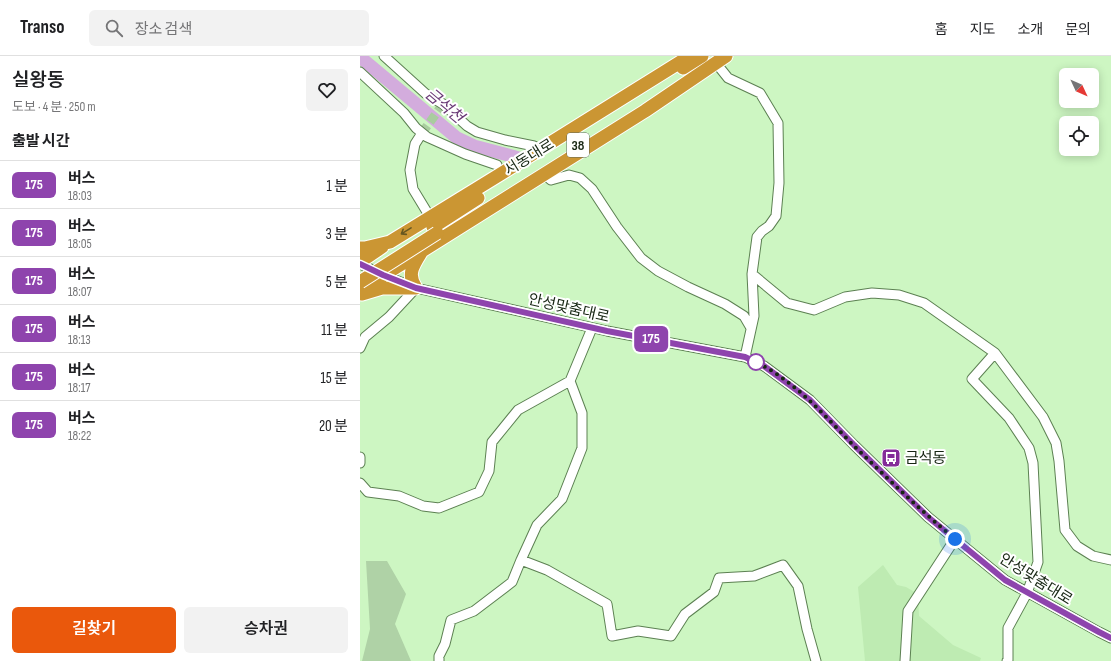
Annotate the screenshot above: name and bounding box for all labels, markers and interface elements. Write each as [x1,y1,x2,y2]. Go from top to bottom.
search box [89,10,369,46]
text: Transo [20,16,65,39]
icon: search [103,17,125,39]
text: 장소 검색 [135,20,192,39]
text: 홈 [935,21,948,38]
text: 지도 [970,21,995,38]
text: 소개 [1017,21,1043,38]
text: 문의 [1065,21,1091,38]
north arrow [1059,68,1099,108]
map controls [1059,68,1099,156]
text: 실왕동 [12,69,64,92]
button: heart [306,69,348,111]
water label: 금석천 [421,85,469,129]
text: 도보 · 4 분 · 250 m [12,99,96,115]
button: locate [1059,116,1099,156]
text: 출발 시간 [12,132,70,151]
road number: 38 [567,133,589,157]
street label: 서동대로 [501,135,558,180]
text: 버스 [68,169,96,188]
text: 175 [25,176,43,193]
text: 1 분 [327,177,348,196]
text: 18:03 [68,188,92,204]
text: 버스 [68,217,96,236]
text: 175 [25,224,43,241]
text: 3 분 [326,225,348,244]
one-way arrow [401,227,412,235]
text: 18:05 [68,236,92,252]
text: 버스 [68,265,96,284]
text: 175 [25,272,43,289]
text: 5 분 [326,273,348,292]
text: 18:07 [68,284,92,300]
street label: 안성맞춤대로 [526,290,611,327]
text: 버스 [68,313,96,332]
text: 175 [25,320,43,337]
text: 11 분 [321,321,348,340]
line badge: 175 [628,326,674,352]
text: 175 [642,330,660,347]
text: 18:13 [68,332,91,348]
unlabelled marker [747,353,765,371]
text: 버스 [68,361,96,380]
text: 175 [25,368,43,385]
text: 15 분 [321,369,348,388]
text: 18:17 [68,380,90,396]
text: 버스 [68,409,96,428]
text: 175 [25,416,43,433]
text: 20 분 [319,417,348,436]
text: 18:22 [68,428,91,444]
bus stop icon: 금석동 [880,447,902,469]
place label: 금석동 [905,449,946,468]
your location [945,529,965,549]
street label: 안성맞춤대로 [996,549,1076,609]
button: 길찾기 [12,607,176,653]
button: 승차권 [184,607,348,653]

